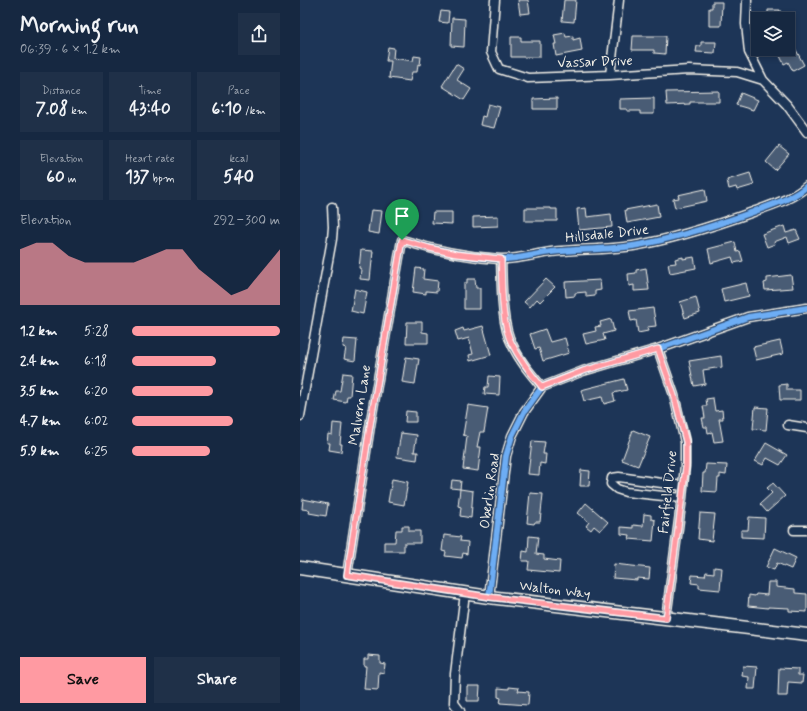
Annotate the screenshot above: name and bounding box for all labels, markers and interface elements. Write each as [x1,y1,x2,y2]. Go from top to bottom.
text: Morning run [20,12,139,40]
map controls [751,12,795,56]
button: layers [751,12,795,56]
button: share [238,13,280,55]
text: 06:39 · 6 × 1.2 km [20,41,121,58]
street label: Vassar Drive [557,52,633,72]
text: Distance [42,84,81,98]
text: Time [138,84,162,98]
text: Pace [228,84,250,98]
text: 7.08 [35,98,68,120]
text: 43:40 [129,98,171,120]
text: 6:10 [211,98,242,120]
text: km [68,104,87,118]
text: /km [242,104,266,118]
text: Elevation [40,152,83,166]
text: Heart rate [125,152,175,166]
text: kcal [229,152,248,166]
text: 60 [46,166,65,188]
text: 137 [125,166,150,188]
text: 540 [223,166,254,188]
text: m [65,172,76,186]
text: bpm [150,172,175,186]
pin [385,199,419,240]
icon: arrive [391,205,413,227]
text: Elevation [20,212,71,229]
text: 292–300 m [213,212,280,229]
street label: Hillsdale Drive [564,221,650,247]
text: 1.2 km [20,323,57,340]
text: 5:28 [84,323,109,340]
text: 2.4 km [20,353,59,370]
text: 6:18 [84,353,107,370]
street label: Malvern Lane [345,364,375,446]
text: 3.5 km [20,383,59,400]
text: 6:20 [84,383,108,400]
text: 4.7 km [20,413,61,430]
text: 6:02 [84,413,108,430]
text: 5.9 km [20,443,59,460]
text: 6:25 [84,443,107,460]
street label: Fairfield Drive [655,450,681,534]
street label: Oberlin Road [476,452,504,530]
street label: Walton Way [518,577,592,603]
button: Save [20,657,146,703]
button: Share [154,657,280,703]

